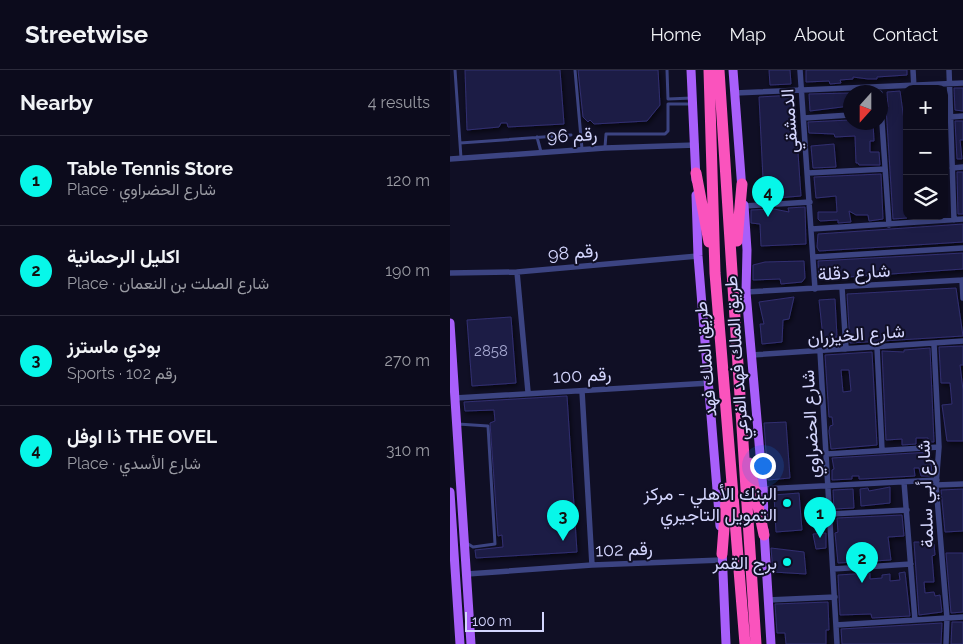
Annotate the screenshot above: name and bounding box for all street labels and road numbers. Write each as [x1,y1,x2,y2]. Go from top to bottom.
street label: الدمشقي [776,88,807,154]
street label: رقم 96 [546,123,598,149]
street label: رقم 98 [547,239,599,267]
street label: شارع دقلة [817,260,891,286]
street label: طريق الملك فهد الفرعي [720,274,757,441]
street label: طريق الملك فهد [689,300,722,418]
street label: شارع الخيزران [807,320,906,350]
street label: رقم 100 [552,363,612,389]
street label: شارع الحضراوي [797,369,828,479]
street label: شارع أبي سلمة [913,440,942,548]
street label: رقم 102 [595,538,653,562]

